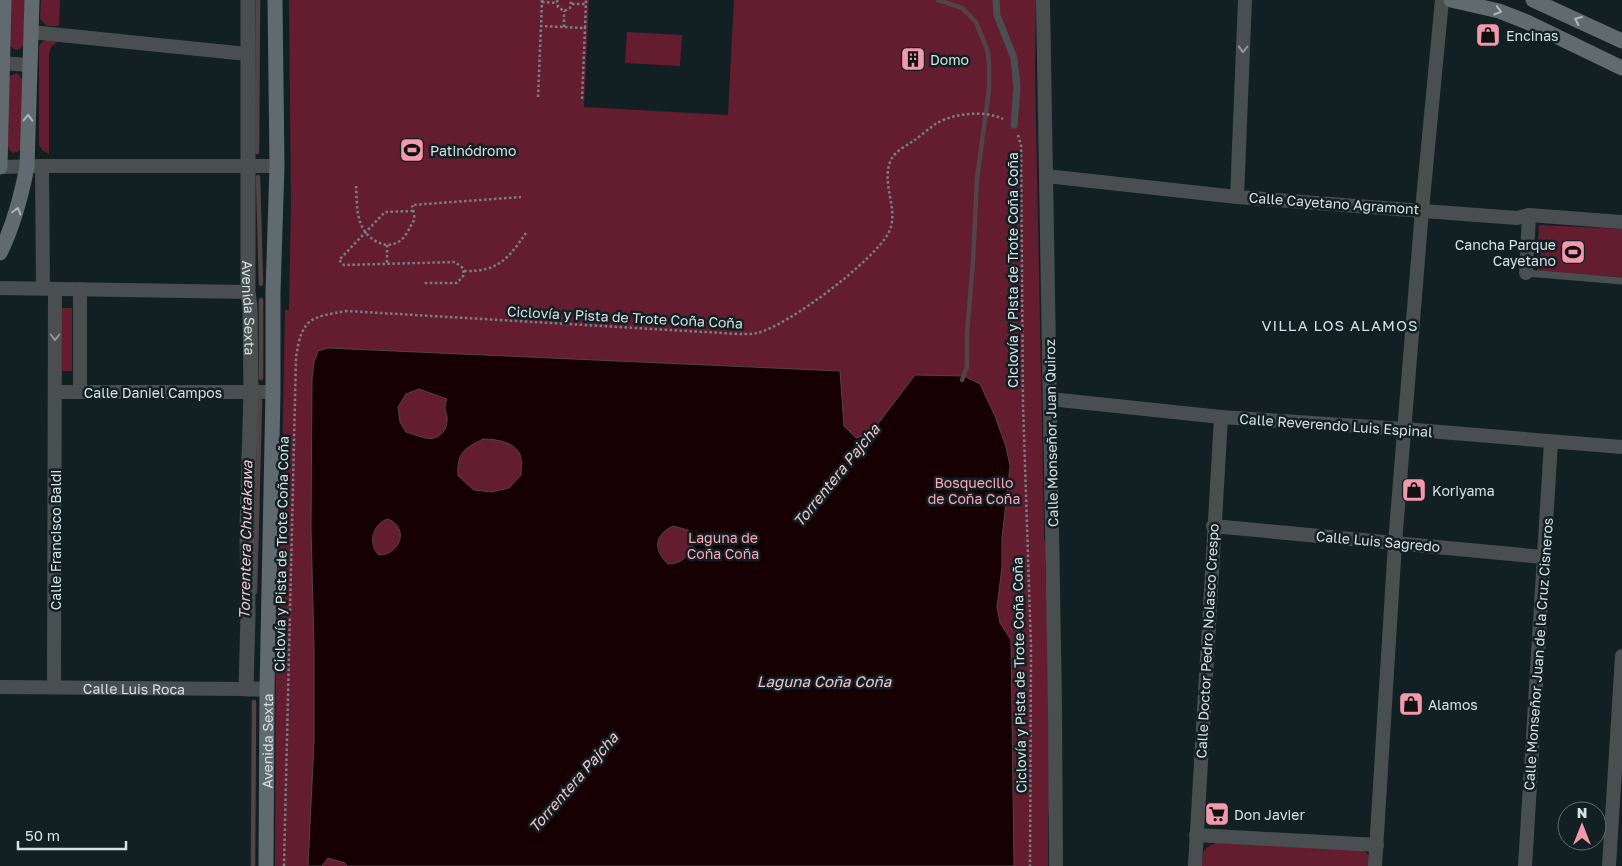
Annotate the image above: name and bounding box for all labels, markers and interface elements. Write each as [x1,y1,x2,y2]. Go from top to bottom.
one-way arrow [1493,6,1502,16]
one-way arrow [1574,16,1583,26]
shop icon: Encinas [1475,22,1501,48]
place label: Encinas [1506,27,1558,44]
one-way arrow [1238,45,1248,53]
building icon: Domo [900,46,926,72]
place label: Domo [930,51,969,68]
one-way arrow [23,114,34,122]
sports icon: Patinódromo [399,137,425,163]
place label: Patinódromo [430,142,516,159]
street label: Ciclovía y Pista de Trote Coña Coña [1004,152,1021,388]
street label: Calle Cayetano Agramont [1248,189,1420,217]
one-way arrow [11,207,22,216]
place label: Cancha Parque Cayetano [1455,236,1556,269]
sports icon: Cancha Parque Cayetano [1560,239,1586,265]
street label: Avenida Sexta [240,261,259,355]
street label: Ciclovía y Pista de Trote Coña Coña [507,302,743,332]
district label: VILLA LOS ALAMOS [1261,316,1419,334]
one-way arrow [50,334,60,342]
street label: Calle Monseñor Juan Quiroz [1041,339,1061,527]
street label: Calle Daniel Campos [84,384,222,401]
street label: Calle Reverendo Luis Espinal [1239,410,1433,440]
water label: Torrentera Pajcha [789,420,884,531]
street label: Ciclovía y Pista de Trote Coña Coña [270,436,292,672]
water label: Torrentera Chutakawa [235,460,255,620]
street label: Calle Francisco Baldi [47,470,64,610]
park label: Bosquecillo de Coña Coña [928,474,1020,507]
shop icon: Koriyama [1401,477,1427,503]
place label: Koriyama [1432,482,1495,499]
street label: Calle Monseñor Juan de la Cruz Cisneros [1520,517,1556,791]
street label: Calle Doctor Pedro Nolasco Crespo [1192,523,1222,759]
street label: Calle Luis Sagredo [1315,527,1441,555]
park label: Laguna de Coña Coña [687,529,759,562]
street label: Ciclovía y Pista de Trote Coña Coña [1008,557,1030,793]
water label: Laguna Coña Coña [757,672,892,691]
street label: Calle Luis Roca [83,679,185,697]
shop icon: Alamos [1398,691,1424,717]
street label: Avenida Sexta [258,693,275,789]
place label: Alamos [1428,696,1478,713]
water label: Torrentera Pajcha [525,728,623,836]
supermarket icon: Don Javier [1204,801,1230,827]
north arrow [1557,801,1607,851]
text: N [1577,804,1587,821]
place label: Don Javier [1234,806,1305,823]
scale bar [18,818,125,850]
text: 50 m [25,826,60,844]

